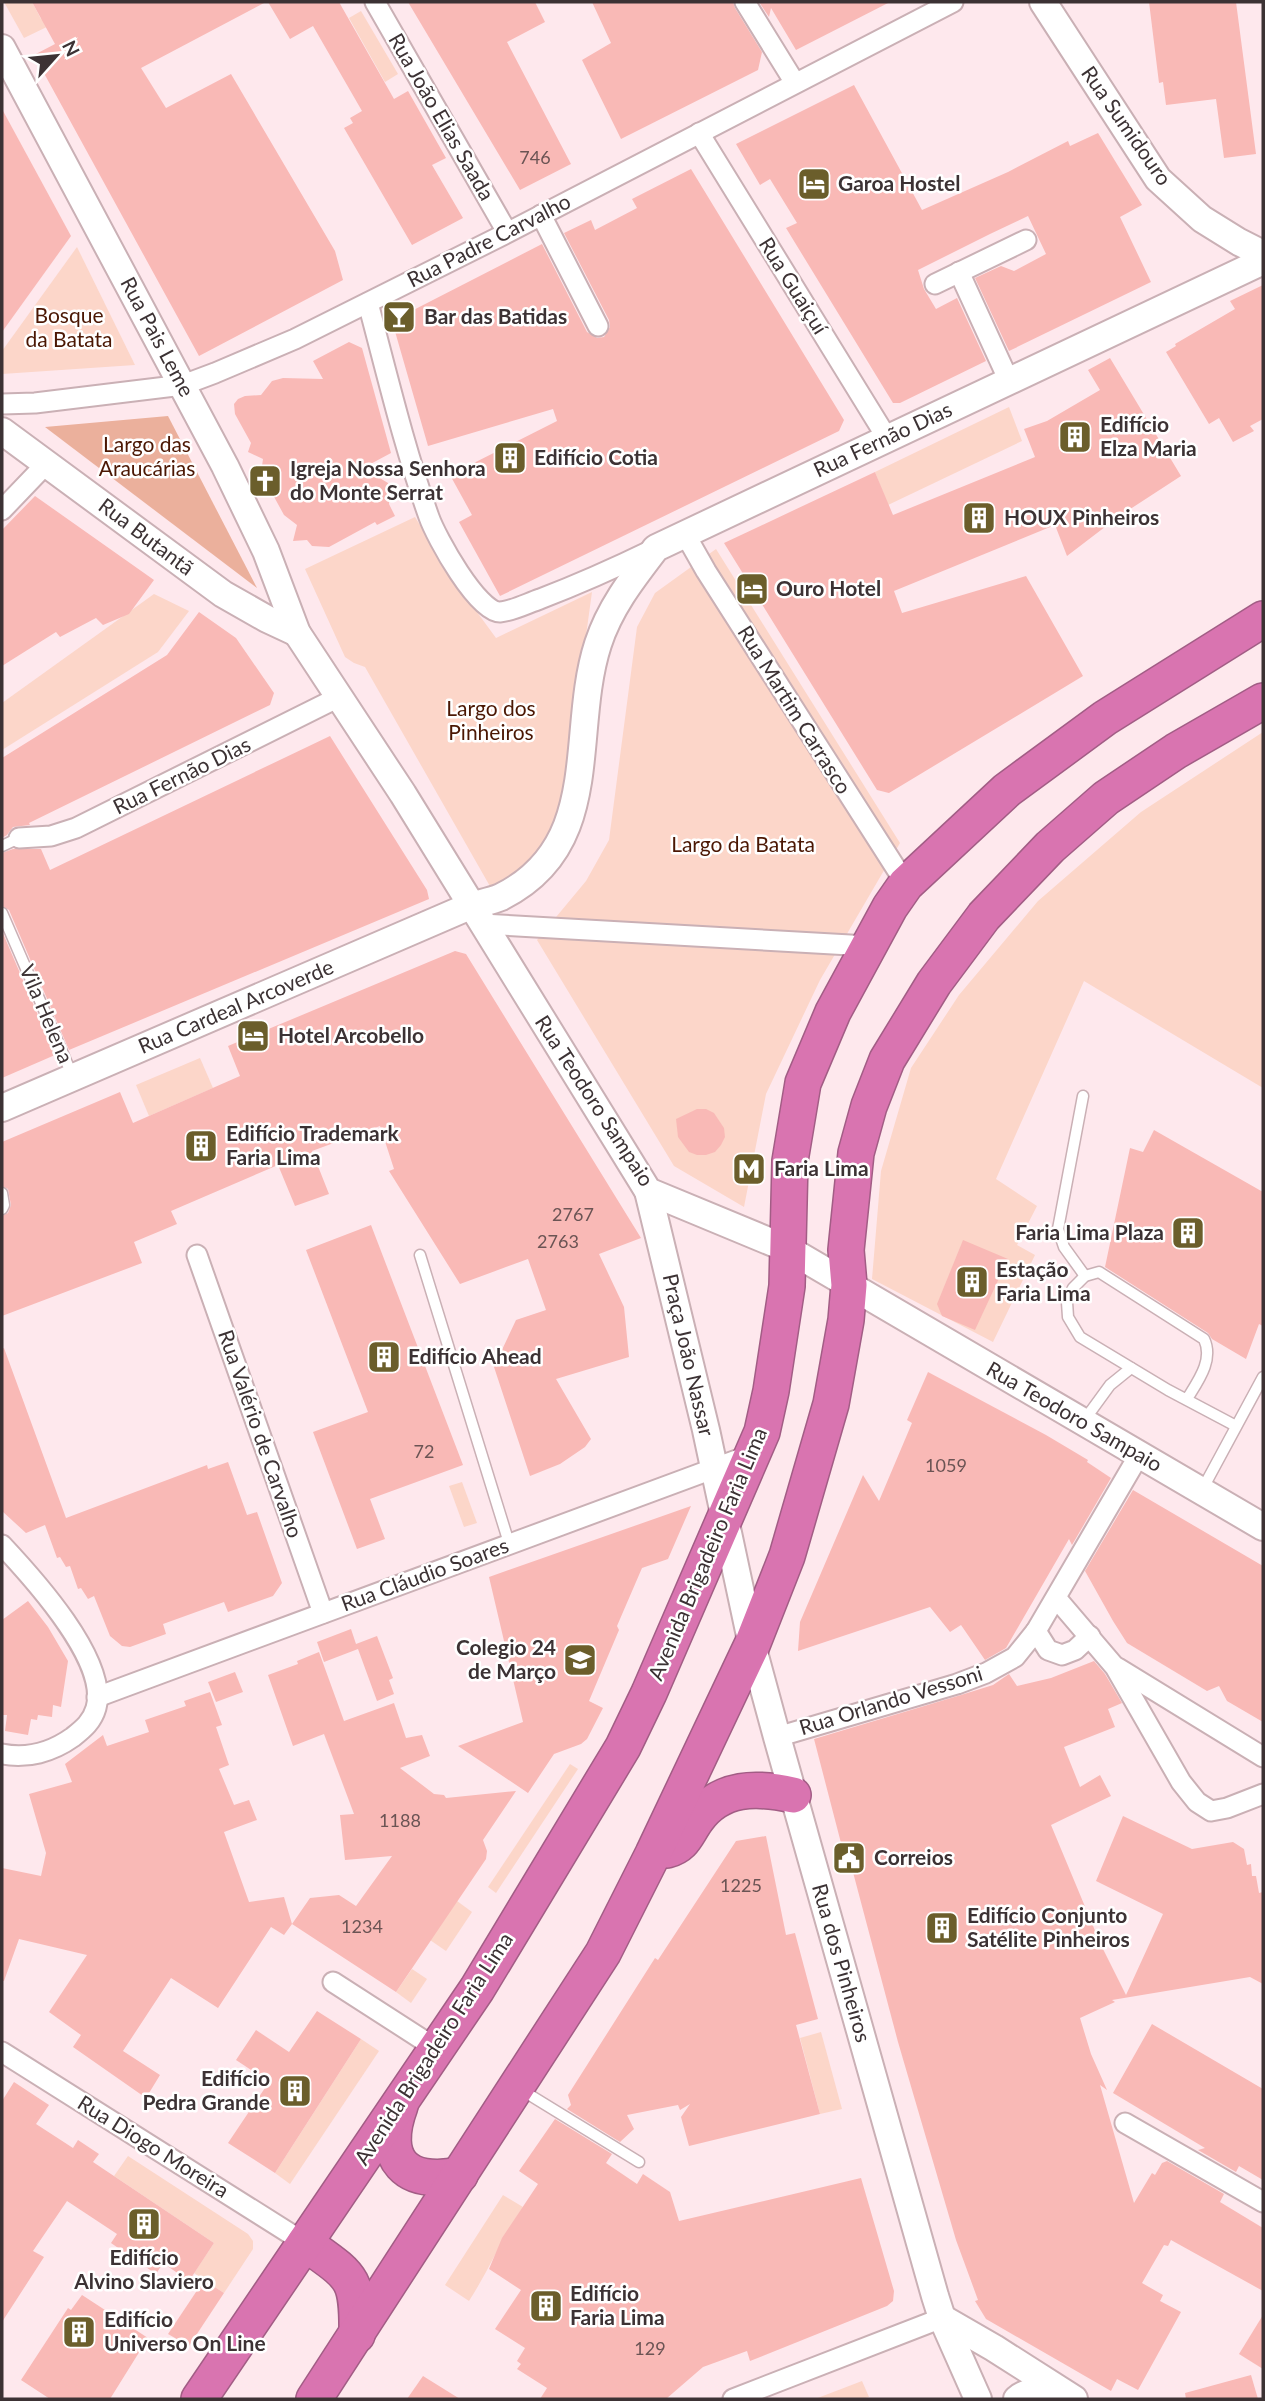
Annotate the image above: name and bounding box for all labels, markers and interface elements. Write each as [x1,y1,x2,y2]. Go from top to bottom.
north arrow [21,21,91,91]
street label: Rua João Elias Saada [384,28,500,204]
text: N [58,36,85,60]
street label: Rua Sumidouro [1077,61,1178,190]
house number: 746 [519,146,551,168]
hotel icon: Garoa Hostel [795,165,833,203]
place label: Garoa Hostel [838,170,961,195]
street label: Rua Padre Carvalho [402,188,574,292]
street label: Rua Guaiçuí [755,232,834,339]
street label: Rua Pais Leme [116,272,200,400]
bar icon: Bar das Batidas [380,298,418,336]
park label: Bosque da Batata [25,302,113,351]
place label: Bar das Batidas [424,303,567,328]
street label: Rua Fernão Dias [809,396,955,482]
place label: Edifício Elza Maria [1100,411,1197,460]
building icon: Edifício Elza Maria [1056,418,1094,456]
park label: Largo das Araucárias [99,431,195,480]
building icon: Edifício Cotia [491,439,529,477]
place label: Edifício Cotia [534,444,658,469]
place label: Igreja Nossa Senhora do Monte Serrat [290,455,486,504]
church icon: Igreja Nossa Senhora do Monte Serrat [246,462,284,500]
street label: Rua Butantã [94,492,199,580]
building icon: HOUX Pinheiros [960,499,998,537]
place label: HOUX Pinheiros [1004,504,1159,529]
hotel icon: Ouro Hotel [733,570,771,608]
place label: Ouro Hotel [776,575,881,600]
street label: Rua Martim Carrasco [733,620,857,798]
park label: Largo dos Pinheiros [446,695,536,744]
street label: Rua Fernão Dias [109,731,254,819]
park label: Largo da Batata [671,831,815,856]
street label: Rua Cardeal Arcoverde [134,953,337,1058]
street label: Vila Helena [15,960,79,1067]
street label: Rua Teodoro Sampaio [531,1010,660,1190]
hotel icon: Hotel Arcobello [234,1017,272,1055]
place label: Hotel Arcobello [278,1022,424,1047]
place label: Edifício Trademark Faria Lima [226,1120,400,1169]
building icon: Edifício Trademark Faria Lima [182,1127,220,1165]
metro station icon: Faria Lima [730,1150,768,1188]
place label: Faria Lima [774,1155,869,1180]
house number: 2767 [552,1203,594,1225]
building icon: Faria Lima Plaza [1169,1214,1207,1252]
place label: Faria Lima Plaza [1015,1219,1164,1244]
house number: 2763 [537,1230,579,1252]
place label: Estação Faria Lima [996,1256,1091,1305]
building icon: Estação Faria Lima [953,1263,991,1301]
street label: Praça João Nassar [659,1271,720,1439]
street label: Rua Valério de Carvalho [214,1326,309,1541]
building icon: Edifício Ahead [365,1338,403,1376]
place label: Edifício Ahead [408,1343,542,1368]
street label: Rua Teodoro Sampaio [982,1355,1167,1476]
street label: Avenida Brigadeiro Faria Lima [642,1423,771,1683]
house number: 72 [414,1440,434,1462]
house number: 1059 [925,1454,967,1476]
street label: Rua Cláudio Soares [337,1532,512,1616]
place label: Colegio 24 de Março [456,1634,556,1683]
school or university icon: Colegio 24 de Março [561,1641,599,1679]
street label: Rua Orlando Vessoni [796,1660,985,1739]
house number: 1188 [379,1809,421,1831]
public building icon: Correios [830,1839,868,1877]
place label: Correios [874,1844,953,1869]
house number: 1225 [720,1874,762,1896]
street label: Rua dos Pinheiros [808,1880,877,2045]
place label: Edifício Conjunto Satélite Pinheiros [967,1902,1130,1951]
building icon: Edifício Conjunto Satélite Pinheiros [923,1909,961,1947]
house number: 1234 [341,1915,383,1937]
street label: Avenida Brigadeiro Faria Lima [348,1927,517,2169]
place label: Edifício Pedra Grande [142,2065,270,2114]
building icon: Edifício Pedra Grande [276,2072,314,2110]
street label: Rua Diogo Moreira [74,2089,234,2202]
building icon: Edifício Alvino Slaviero [125,2205,163,2243]
place label: Edifício Alvino Slaviero [73,2244,214,2293]
place label: Edifício Faria Lima [570,2280,665,2329]
building icon: Edifício Faria Lima [527,2287,565,2325]
place label: Edifício Universo On Line [104,2306,266,2355]
building icon: Edifício Universo On Line [60,2313,98,2351]
house number: 129 [634,2337,666,2359]

